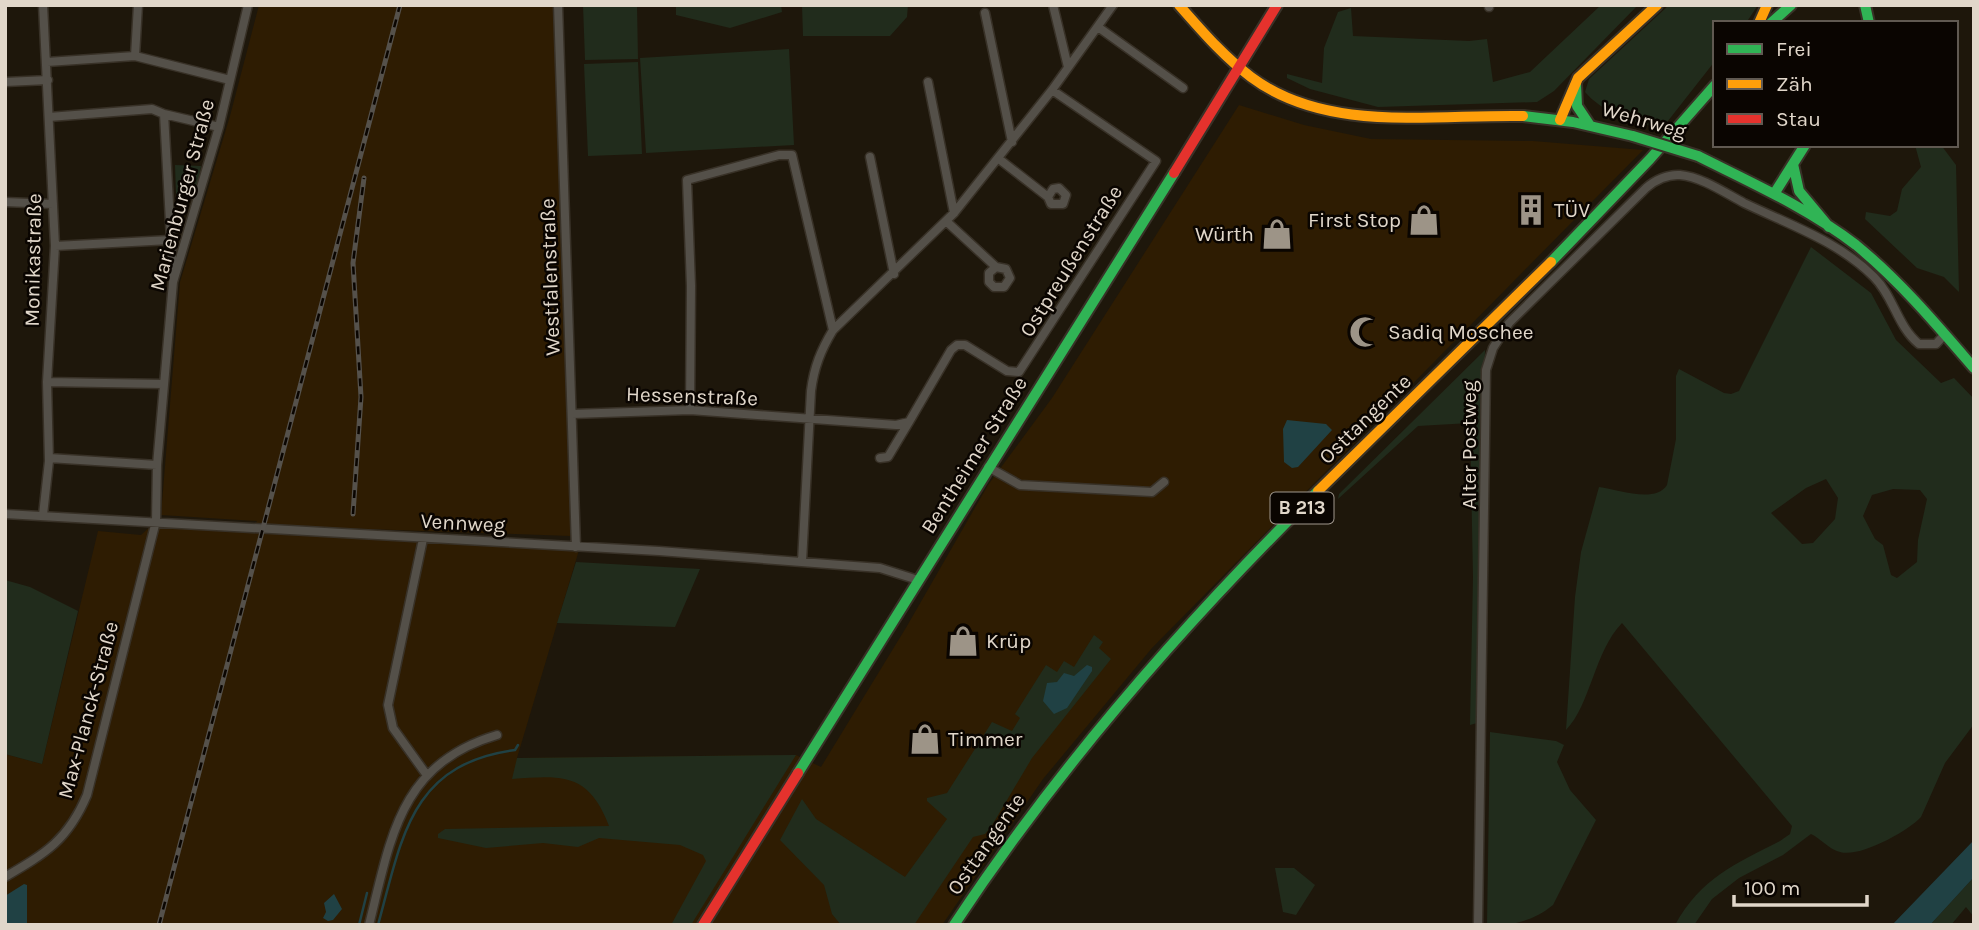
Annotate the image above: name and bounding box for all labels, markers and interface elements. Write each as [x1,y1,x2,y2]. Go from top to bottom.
legend [1713,21,1958,147]
text: Frei [1776,37,1812,61]
text: Zäh [1776,72,1813,96]
street label: Marienburger Straße [145,96,219,294]
street label: Wehrweg [1599,96,1689,144]
text: Stau [1776,107,1821,131]
street label: Ostpreußenstraße [1015,181,1127,341]
street label: Monikastraße [20,193,46,327]
building icon: TÜV [1514,193,1548,227]
street label: Westfalenstraße [535,198,565,356]
place label: TÜV [1554,198,1590,222]
shop icon: First Stop [1407,203,1441,237]
place label: First Stop [1308,208,1401,232]
shop icon: Würth [1260,217,1294,251]
place label: Würth [1195,222,1254,246]
mosque icon: Sadiq Moschee [1348,315,1382,349]
place label: Sadiq Moschee [1388,320,1534,344]
street label: Osttangente [1314,369,1416,469]
street label: Bentheimer Straße [916,372,1032,538]
street label: Alter Postweg [1457,380,1481,510]
street label: Hessenstraße [626,382,758,410]
road number: B 213 [1270,492,1334,524]
street label: Vennweg [420,509,506,537]
street label: Max-Planck-Straße [53,619,123,801]
shop icon: Krüp [946,624,980,658]
place label: Krüp [986,629,1031,653]
shop icon: Timmer [908,722,942,756]
place label: Timmer [948,727,1023,751]
street label: Osttangente [942,789,1030,899]
scale bar [1734,864,1867,908]
text: 100 m [1744,876,1801,900]

